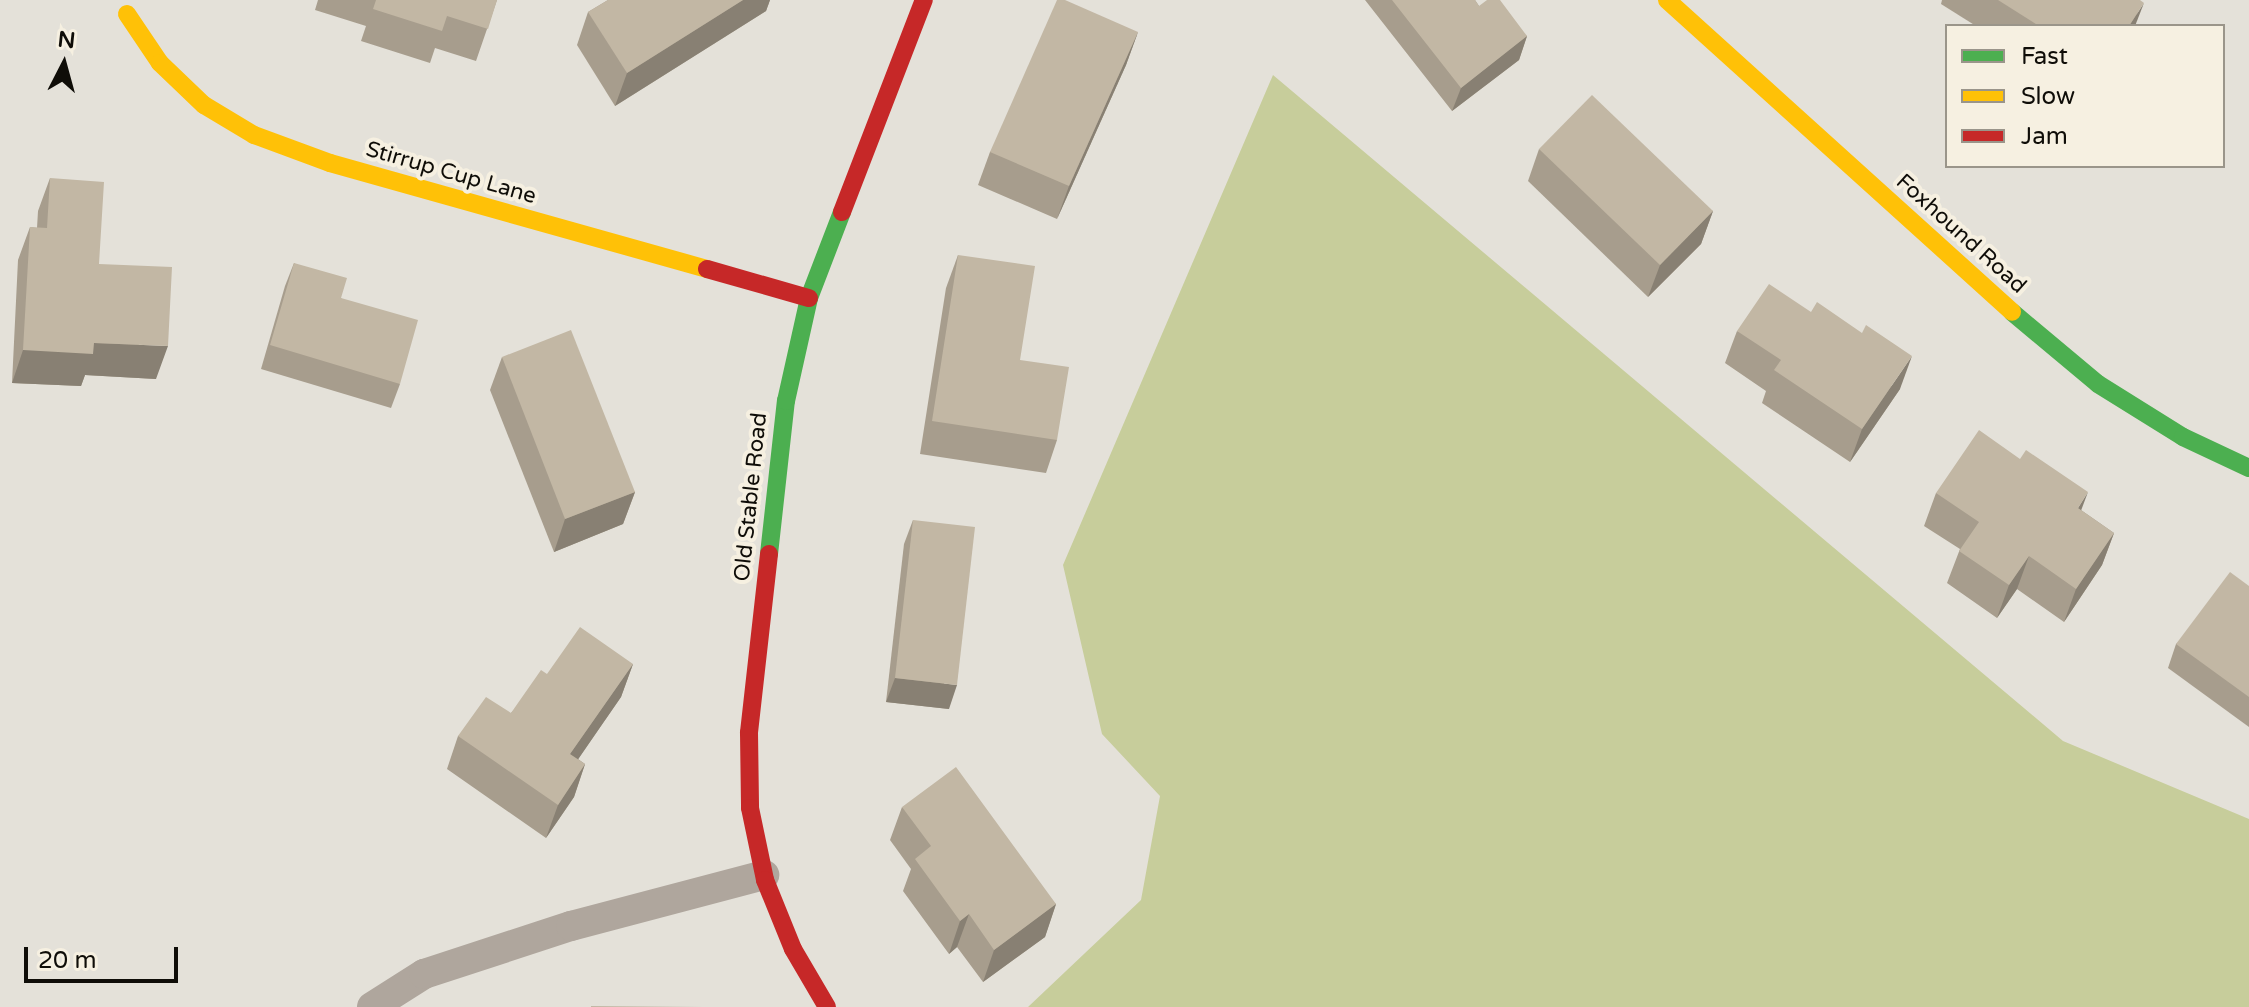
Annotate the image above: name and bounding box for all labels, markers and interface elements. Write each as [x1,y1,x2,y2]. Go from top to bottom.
north arrow [24,24,104,104]
legend [1945,24,2225,168]
text: N [56,26,77,54]
text: Fast [2021,42,2068,71]
text: Slow [2021,82,2075,111]
text: Jam [2021,122,2068,151]
street label: Stirrup Cup Lane [363,136,539,210]
street label: Foxhound Road [1891,169,2031,299]
street label: Old Stable Road [729,411,773,583]
scale bar [28,931,182,981]
text: 20 m [38,946,96,975]

